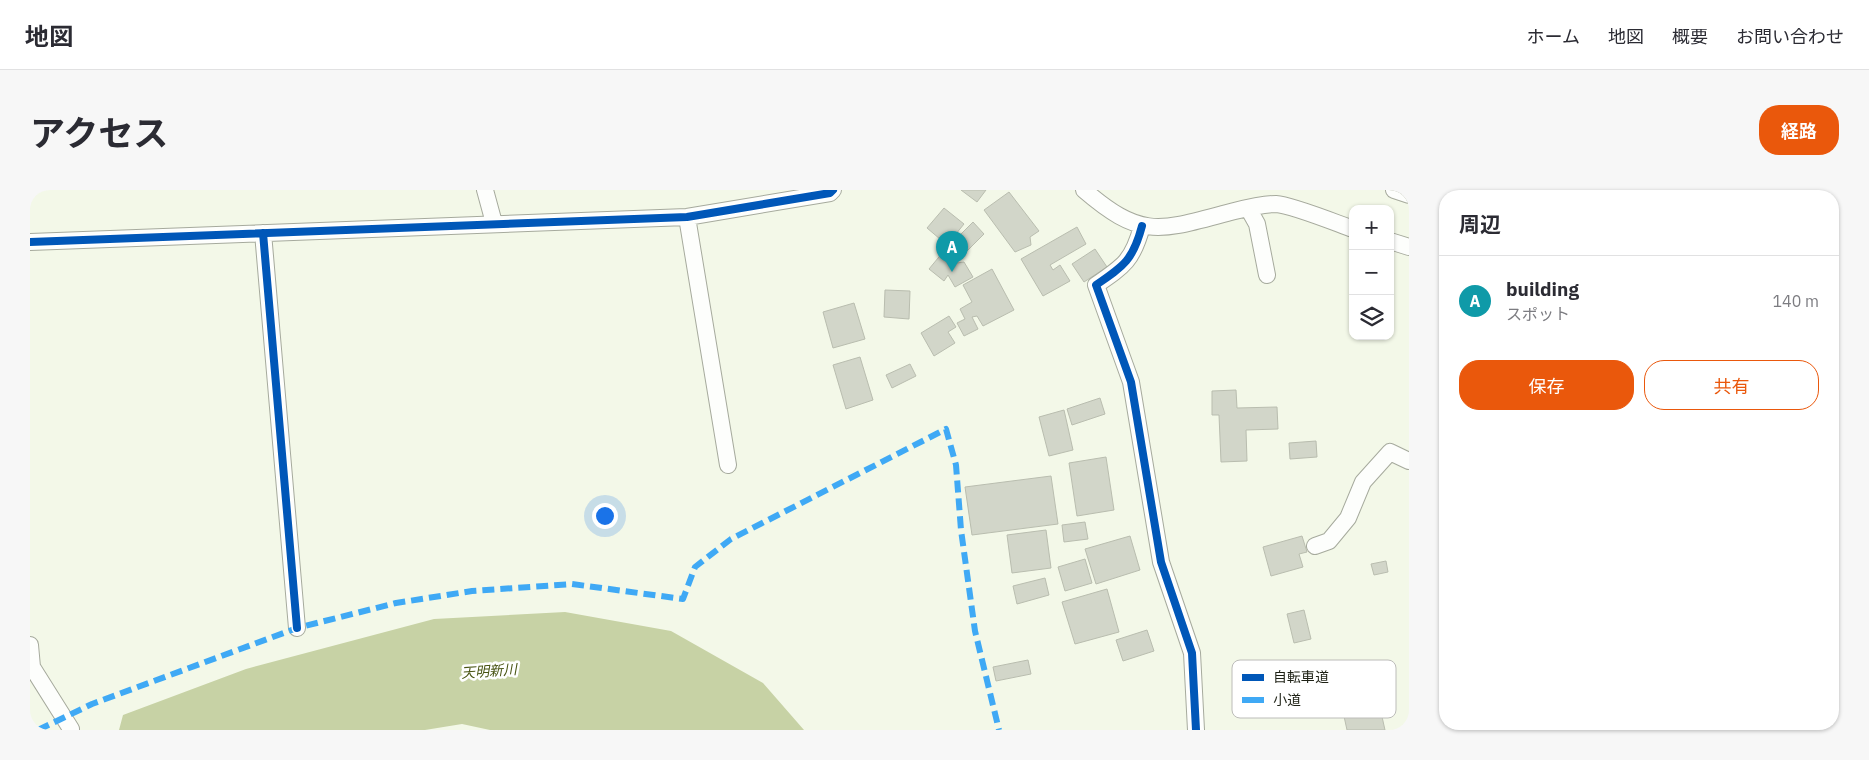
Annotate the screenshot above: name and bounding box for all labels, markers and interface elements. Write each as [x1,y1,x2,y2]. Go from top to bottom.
text: 地図 [25,20,73,52]
text: ホーム [1527,25,1580,48]
text: 地図 [1608,25,1644,48]
text: 概要 [1672,25,1708,48]
text: お問い合わせ [1736,25,1844,48]
button: 経路 [1759,105,1839,155]
text: アクセス [30,110,168,156]
map controls [1349,205,1394,340]
button: + [1349,205,1394,250]
text: 周辺 [1459,210,1501,238]
pin: A [936,231,968,272]
button: − [1349,250,1394,295]
text: building [1506,277,1579,301]
text: A [1470,291,1480,311]
text: 140 m [1772,291,1819,311]
button: layers [1349,295,1394,340]
text: スポット [1506,304,1570,324]
button: 保存 [1459,360,1634,410]
button: 共有 [1644,360,1819,410]
your location [592,503,618,529]
water label: 天明新川 [460,660,520,682]
legend [1232,660,1396,718]
text: 自転車道 [1273,668,1329,686]
text: 小道 [1273,691,1301,709]

